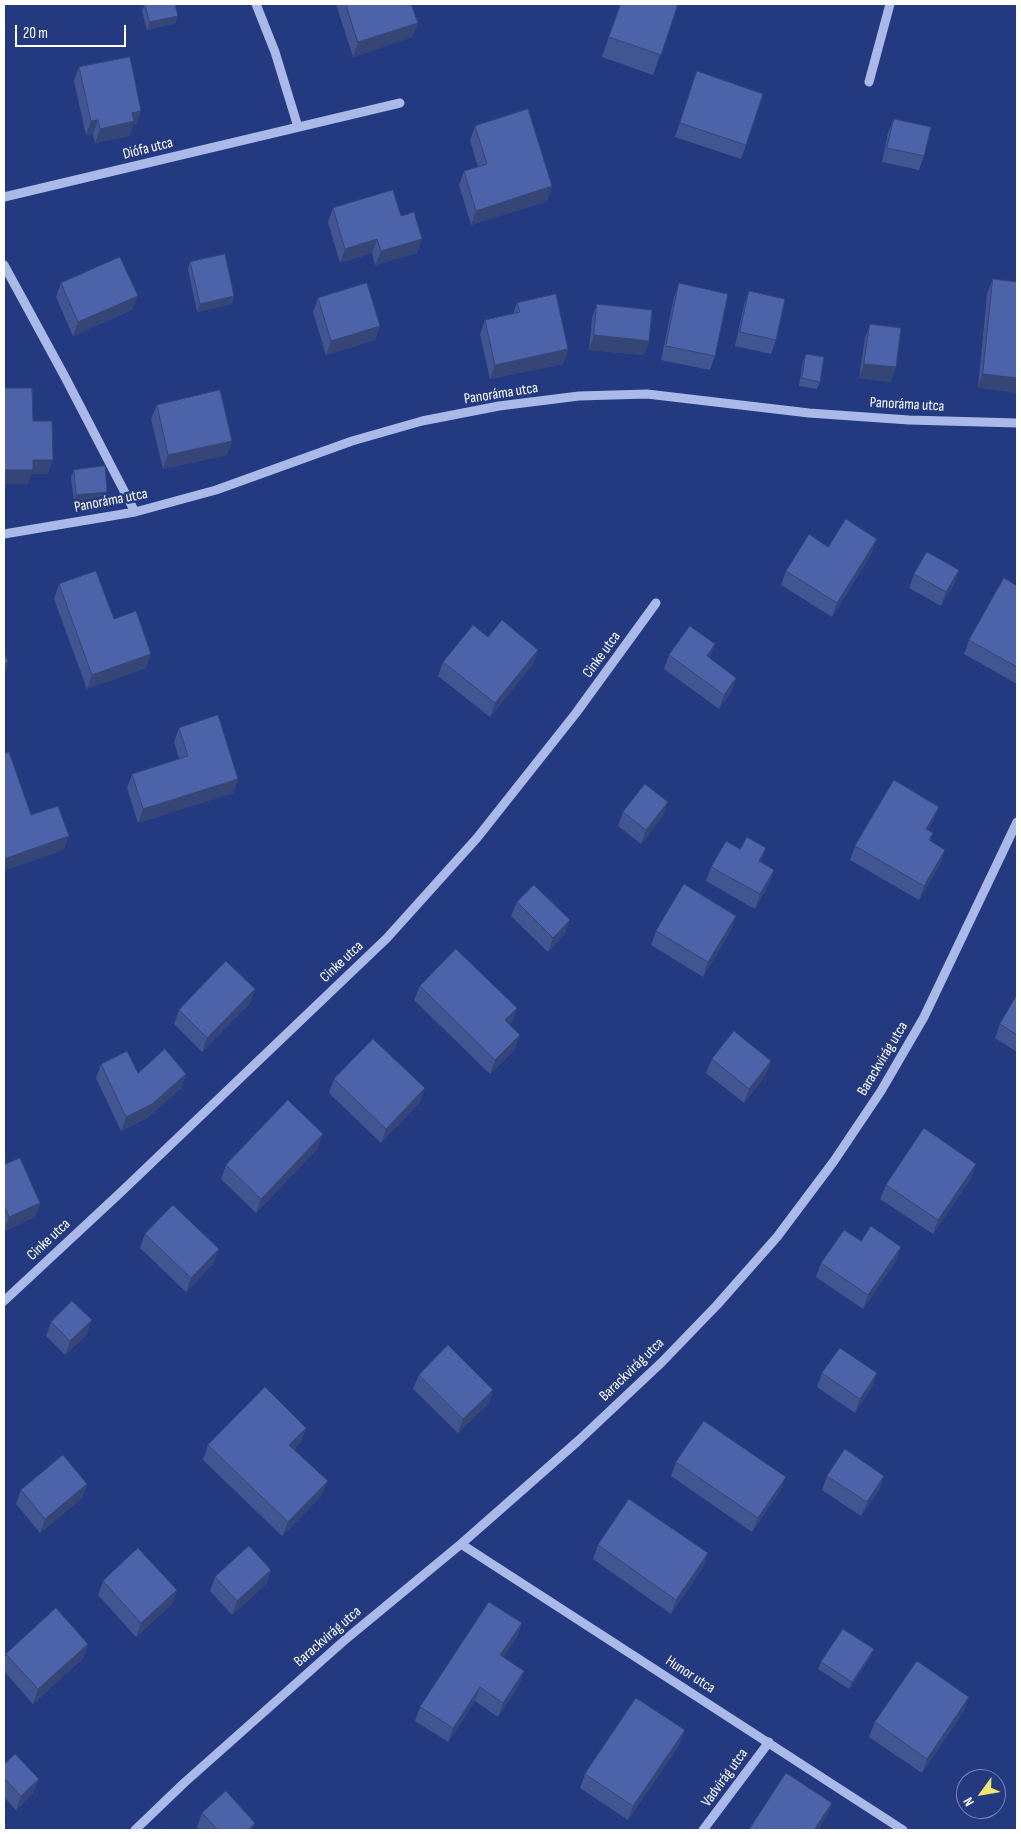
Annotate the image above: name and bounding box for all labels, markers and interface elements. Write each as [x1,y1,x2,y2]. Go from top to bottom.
scale bar [18,15,129,47]
text: 20 m [23,24,48,43]
street label: Diófa utca [121,134,175,164]
street label: Panoráma utca [463,379,539,409]
street label: Panoráma utca [869,394,945,416]
street label: Panoráma utca [73,485,149,517]
street label: Cinke utca [579,628,625,682]
street label: Cinke utca [317,937,367,987]
street label: Barackvirág utca [854,1019,912,1099]
street label: Cinke utca [24,1215,74,1265]
street label: Barackvirág utca [596,1335,668,1405]
street label: Barackvirág utca [291,1603,365,1671]
street label: Hunor utca [662,1652,718,1698]
street label: Vadvirág utca [698,1745,752,1811]
north arrow [956,1769,1006,1819]
text: N [960,1794,978,1809]

